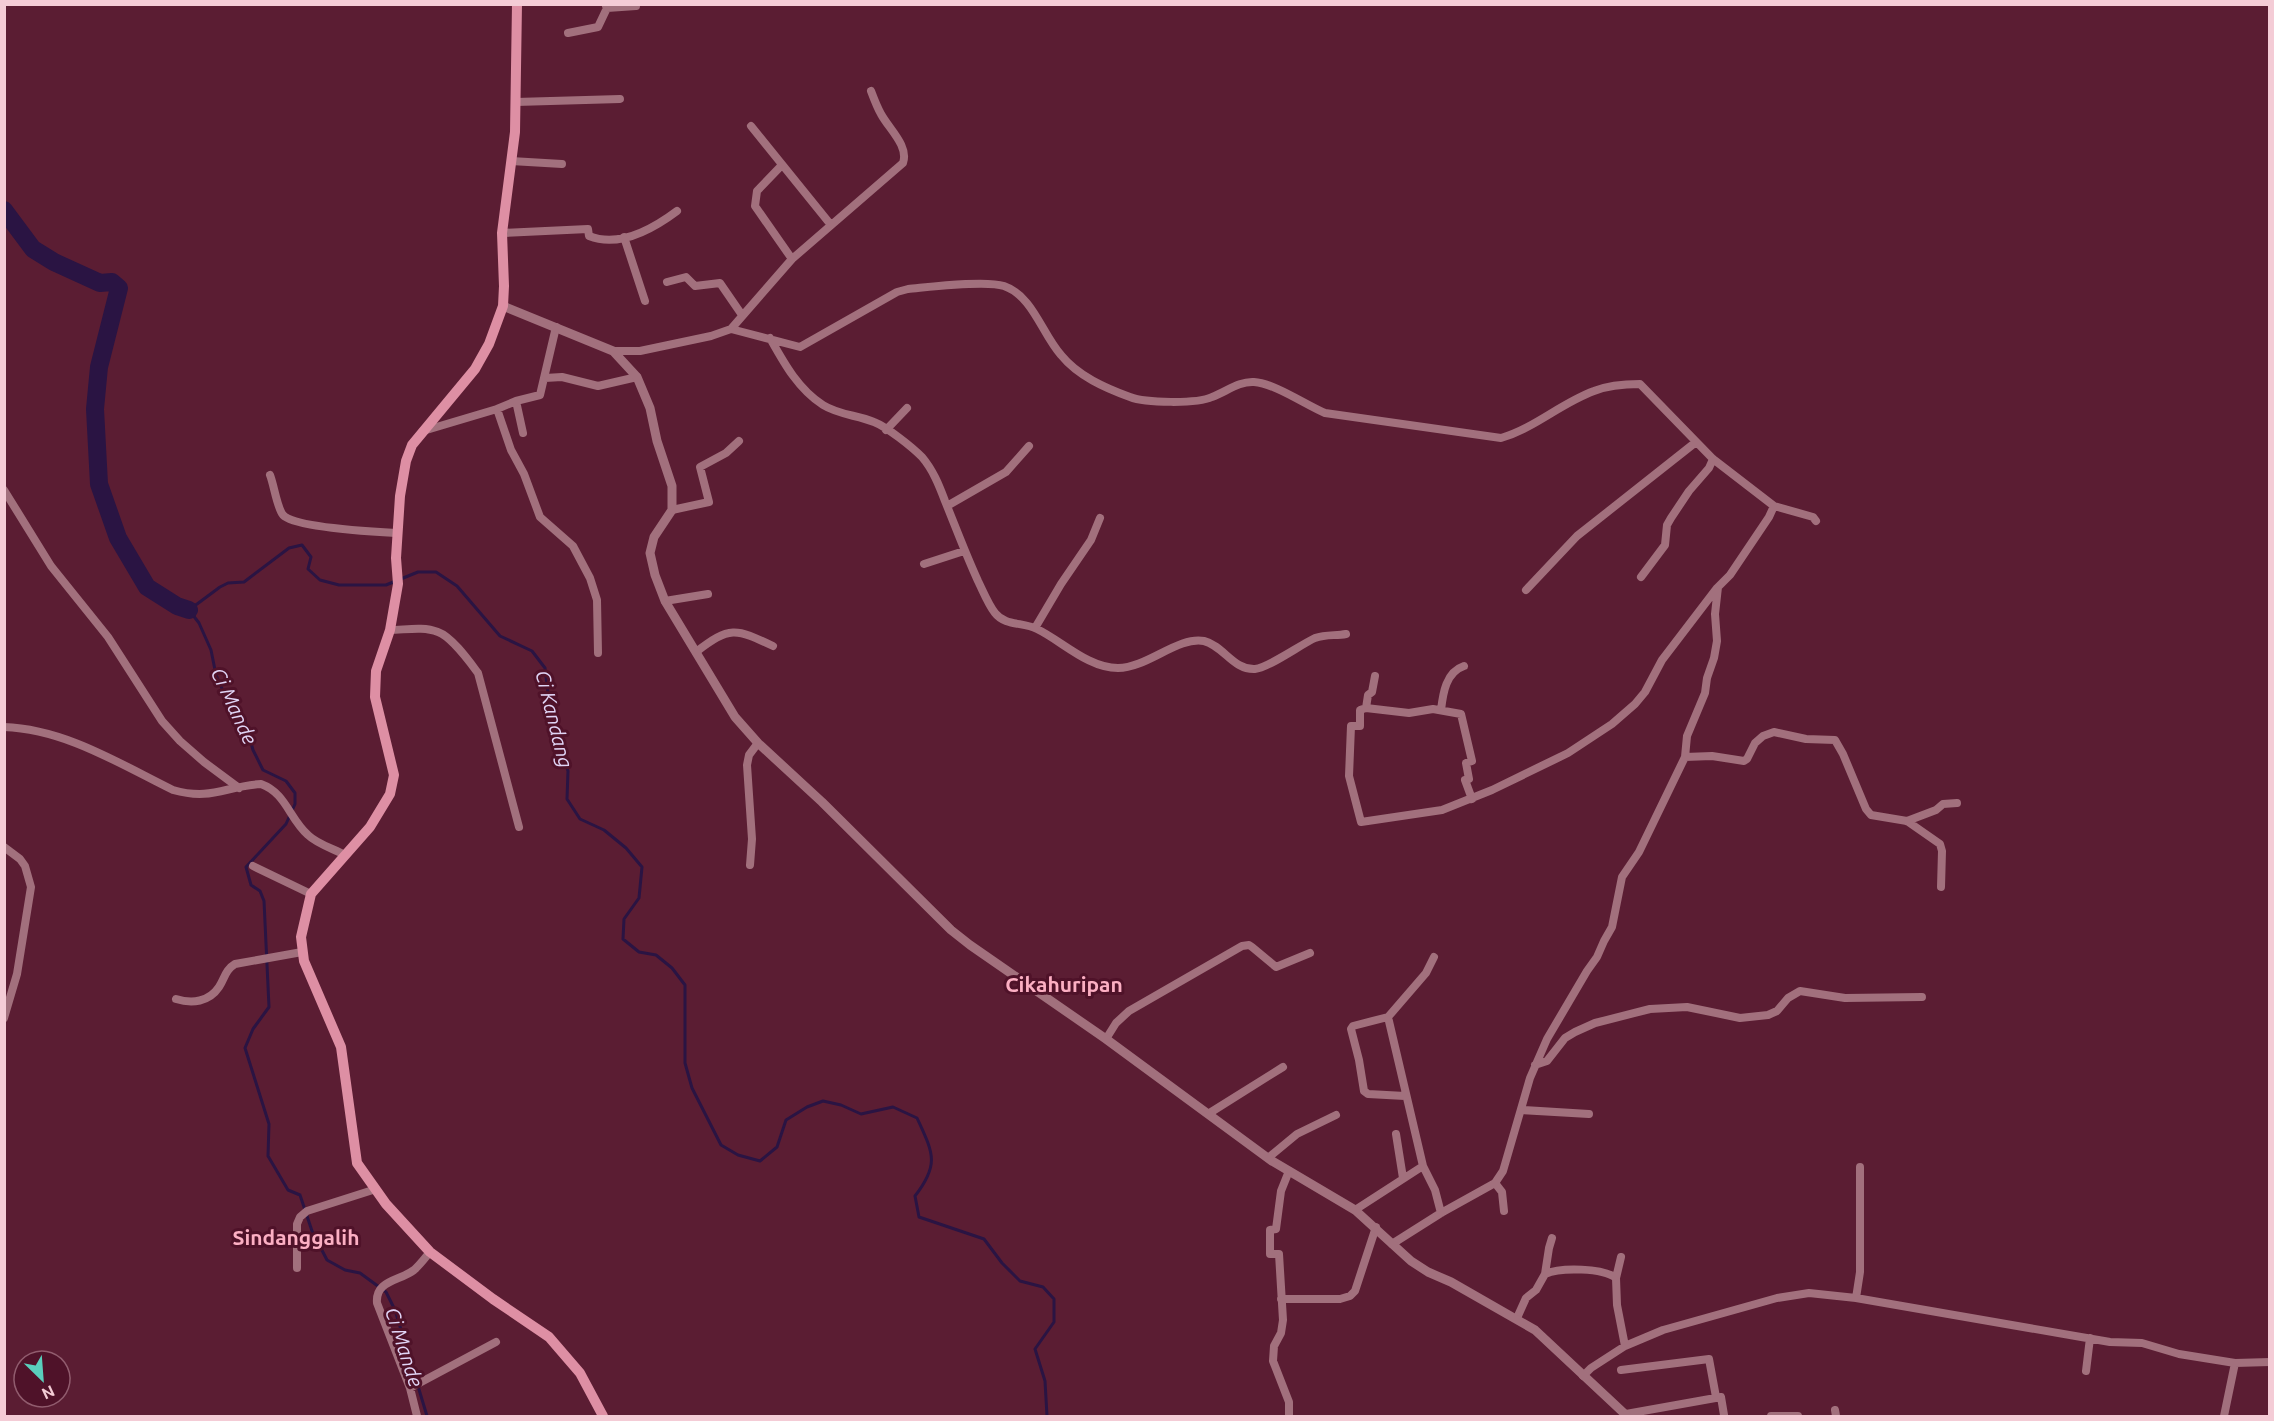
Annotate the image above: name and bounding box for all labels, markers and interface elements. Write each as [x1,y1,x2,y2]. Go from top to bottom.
water label: Ci Mande [207,664,262,748]
water label: Ci Kandang [531,668,578,770]
district label: Cikahuripan [1005,972,1123,996]
district label: Sindanggalih [233,1225,359,1249]
water label: Ci Mande [381,1304,428,1390]
north arrow [12,1349,72,1409]
text: N [39,1382,58,1403]

